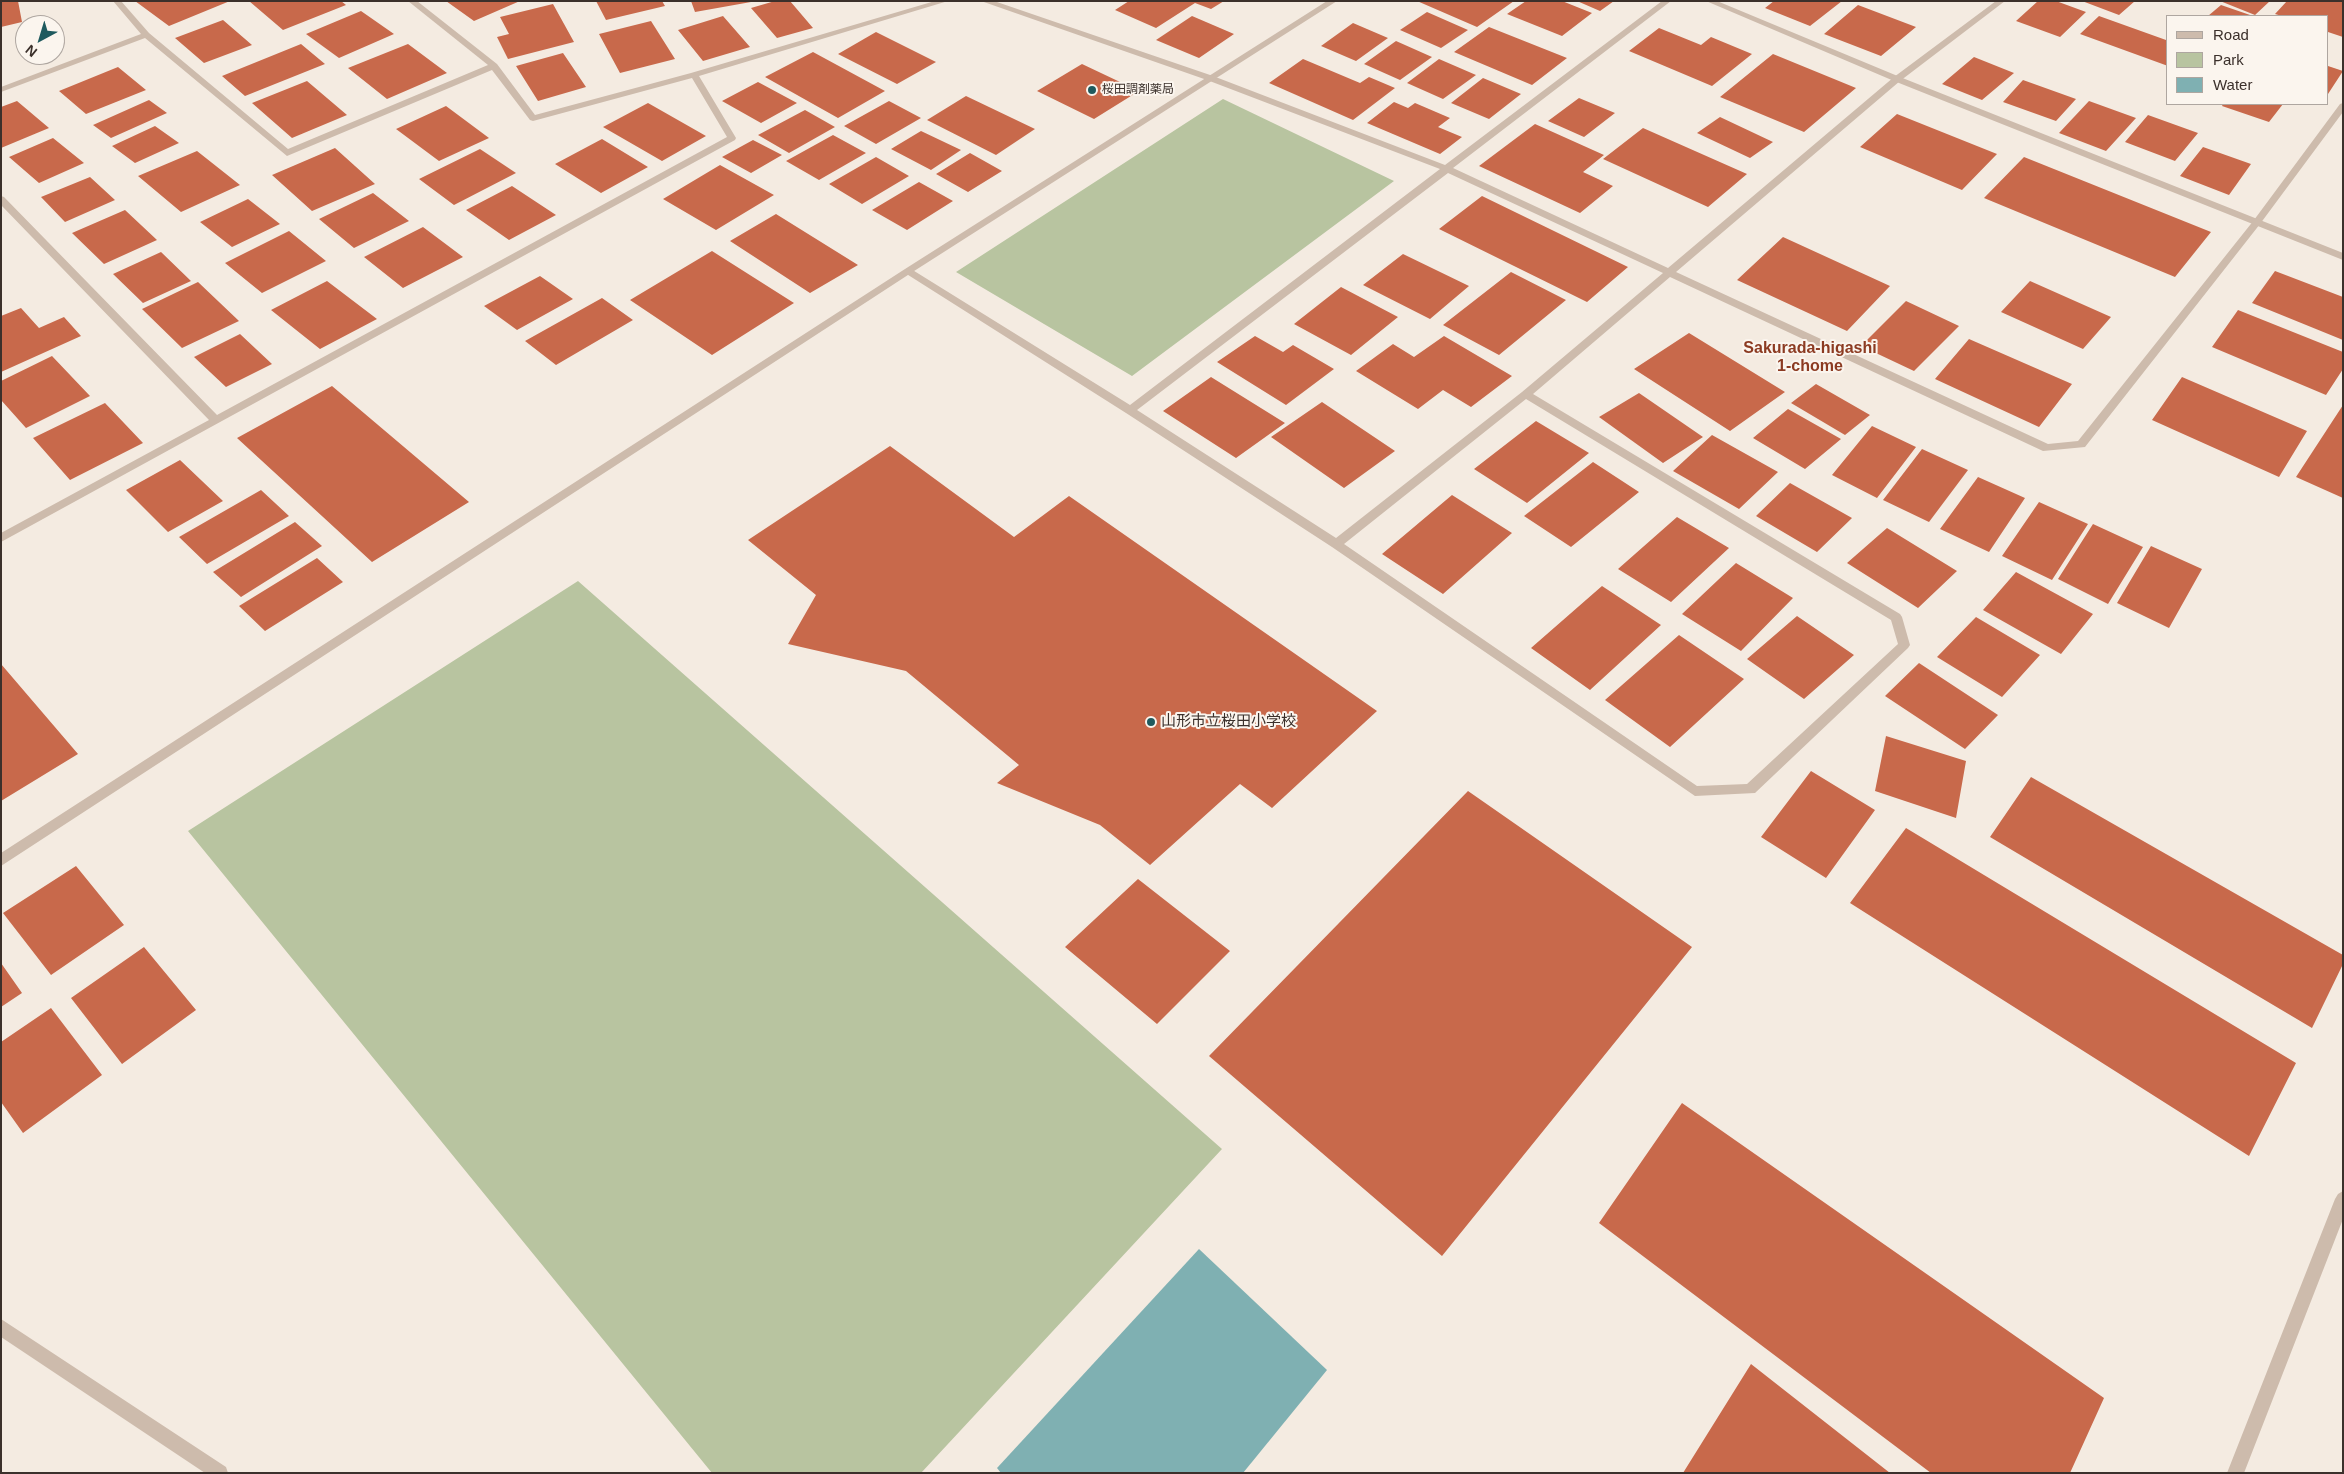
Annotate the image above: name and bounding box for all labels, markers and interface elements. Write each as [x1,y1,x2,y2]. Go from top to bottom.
north arrow [15,15,65,65]
legend [2166,15,2329,105]
text: Road [2213,26,2249,43]
text: N [22,41,40,60]
text: Park [2213,51,2244,68]
text: Water [2213,76,2252,93]
place label: 桜田調剤薬局 [1102,83,1174,97]
marker: 桜田調剤薬局 [1086,84,1098,96]
district label: Sakurada-higashi 1-chome [1743,339,1877,377]
place label: 山形市立桜田小学校 [1161,713,1296,731]
marker: 山形市立桜田小学校 [1145,716,1157,728]

